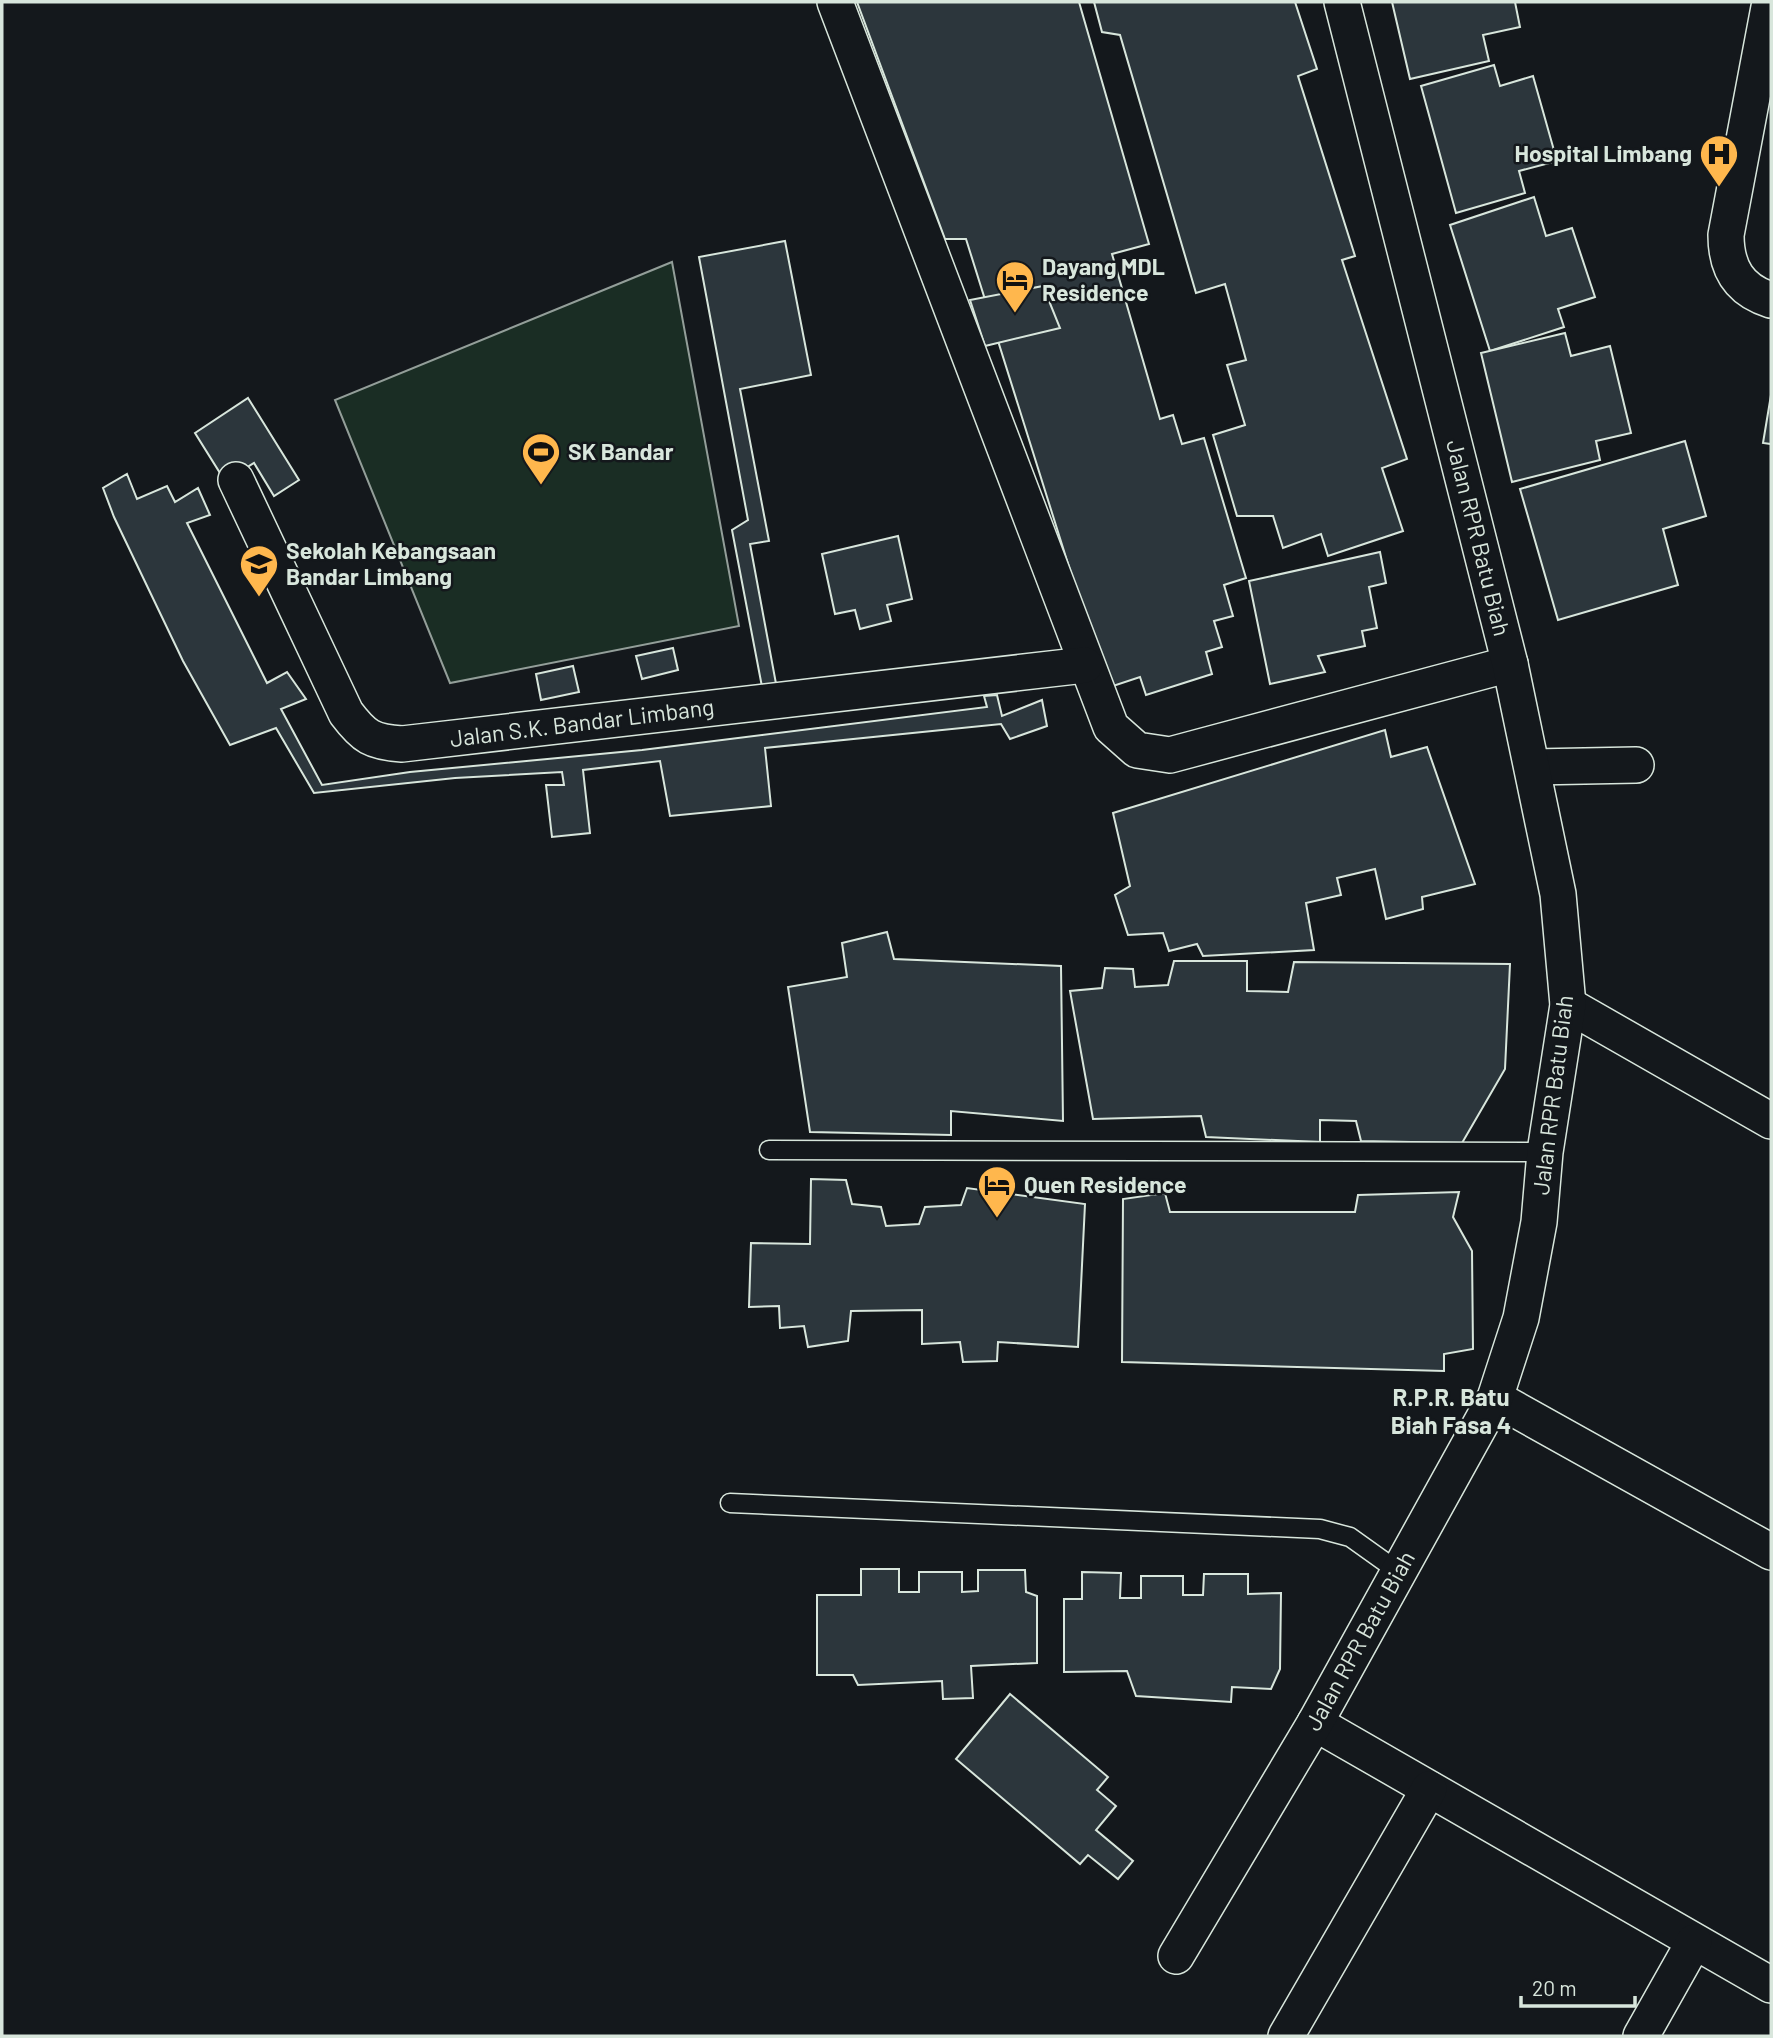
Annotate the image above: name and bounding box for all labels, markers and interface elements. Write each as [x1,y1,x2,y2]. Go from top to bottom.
hospital icon: Hospital Limbang [1698,133,1740,188]
place label: Hospital Limbang [1514,139,1692,167]
place label: Dayang MDL Residence [1042,252,1165,306]
hotel icon: Dayang MDL Residence [994,259,1036,314]
sports icon: SK Bandar [520,431,562,486]
place label: SK Bandar [568,437,674,465]
street label: Jalan RPR Batu Biah [1441,437,1517,639]
place label: Sekolah Kebangsaan Bandar Limbang [286,536,496,590]
school or university icon: Sekolah Kebangsaan Bandar Limbang [238,543,280,598]
street label: Jalan S.K. Bandar Limbang [448,692,716,752]
street label: Jalan RPR Batu Biah [1526,993,1578,1196]
hotel icon: Quen Residence [976,1164,1018,1219]
place label: Quen Residence [1024,1170,1187,1198]
district label: R.P.R. Batu Biah Fasa 4 [1391,1382,1511,1439]
street label: Jalan RPR Batu Biah [1298,1546,1420,1735]
scale bar [1521,1965,1635,2009]
text: 20 m [1532,1975,1577,2000]

